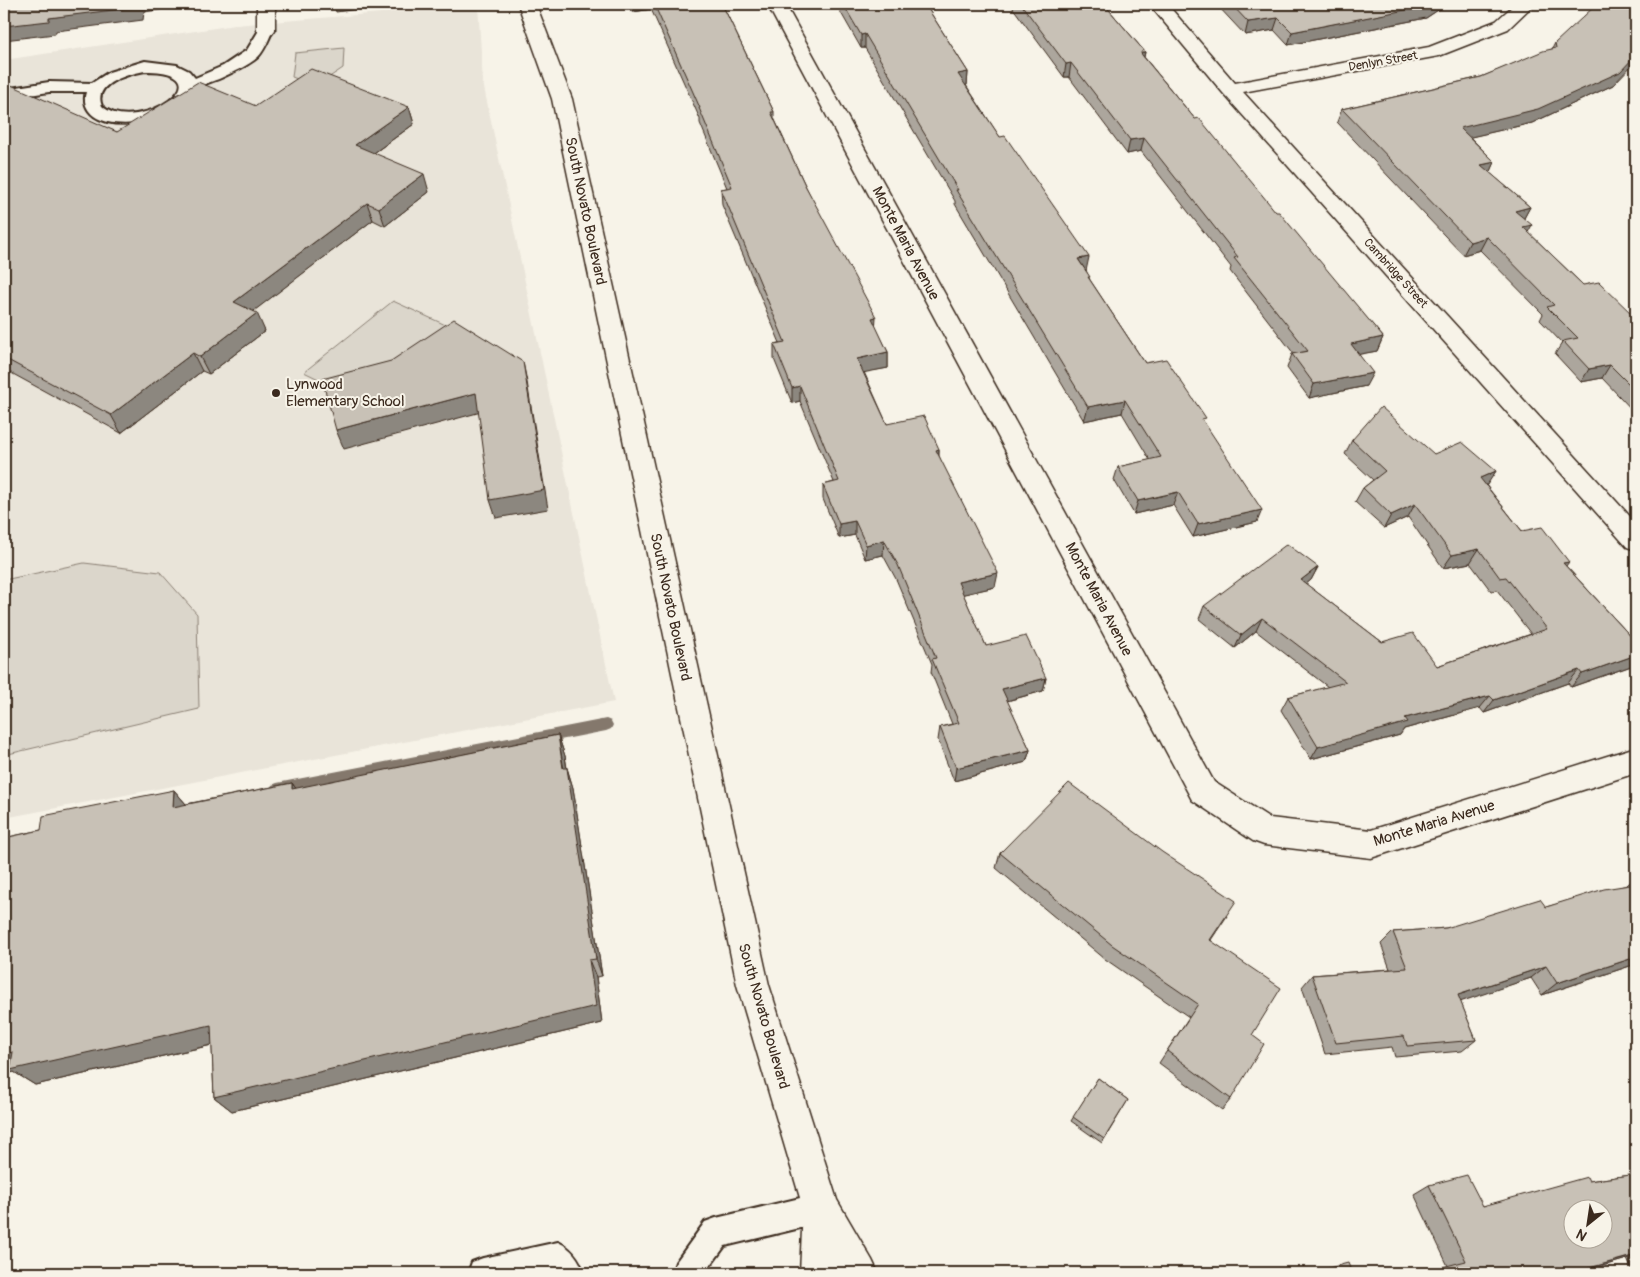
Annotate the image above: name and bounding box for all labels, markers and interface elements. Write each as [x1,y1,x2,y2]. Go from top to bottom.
street label: Denlyn Street [1347,48,1419,75]
street label: South Novato Boulevard [561,135,610,287]
street label: Monte Maria Avenue [868,183,944,304]
street label: Cambridge Street [1360,235,1431,311]
place label: Lynwood Elementary School [286,375,405,411]
marker: Lynwood Elementary School [270,387,282,399]
street label: South Novato Boulevard [646,531,695,683]
street label: Monte Maria Avenue [1061,539,1137,660]
street label: Monte Maria Avenue [1371,796,1498,851]
street label: South Novato Boulevard [734,941,793,1091]
north arrow [1562,1200,1612,1250]
text: N [1573,1225,1590,1245]

